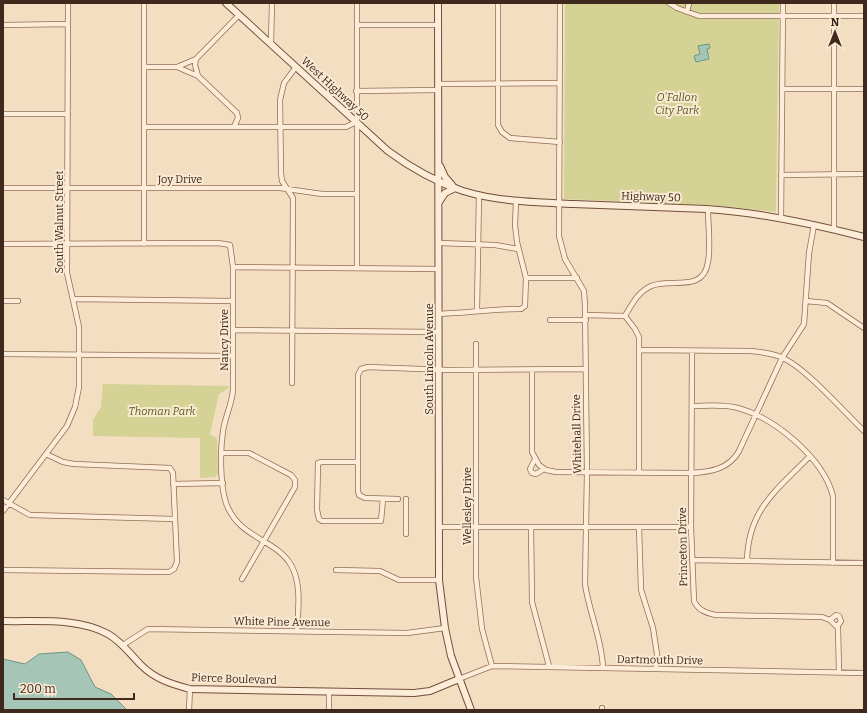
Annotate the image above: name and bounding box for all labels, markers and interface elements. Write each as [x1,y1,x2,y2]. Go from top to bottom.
north arrow [815,12,855,52]
text: N [831,16,840,29]
street label: West Highway 50 [298,54,372,124]
park label: O'Fallon City Park [655,91,700,117]
street label: South Walnut Street [53,170,66,274]
street label: Joy Drive [157,173,202,186]
street label: Highway 50 [621,189,681,205]
street label: South Lincoln Avenue [423,303,436,415]
street label: Nancy Drive [218,309,231,371]
street label: Whitehall Drive [570,394,584,474]
park label: Thoman Park [129,405,197,418]
street label: Wellesley Drive [461,467,474,545]
street label: Princeton Drive [676,507,690,587]
street label: White Pine Avenue [233,615,331,629]
street label: Dartmouth Drive [617,653,703,667]
street label: Pierce Boulevard [191,671,278,687]
scale bar [14,675,134,701]
text: 200 m [20,682,56,696]

